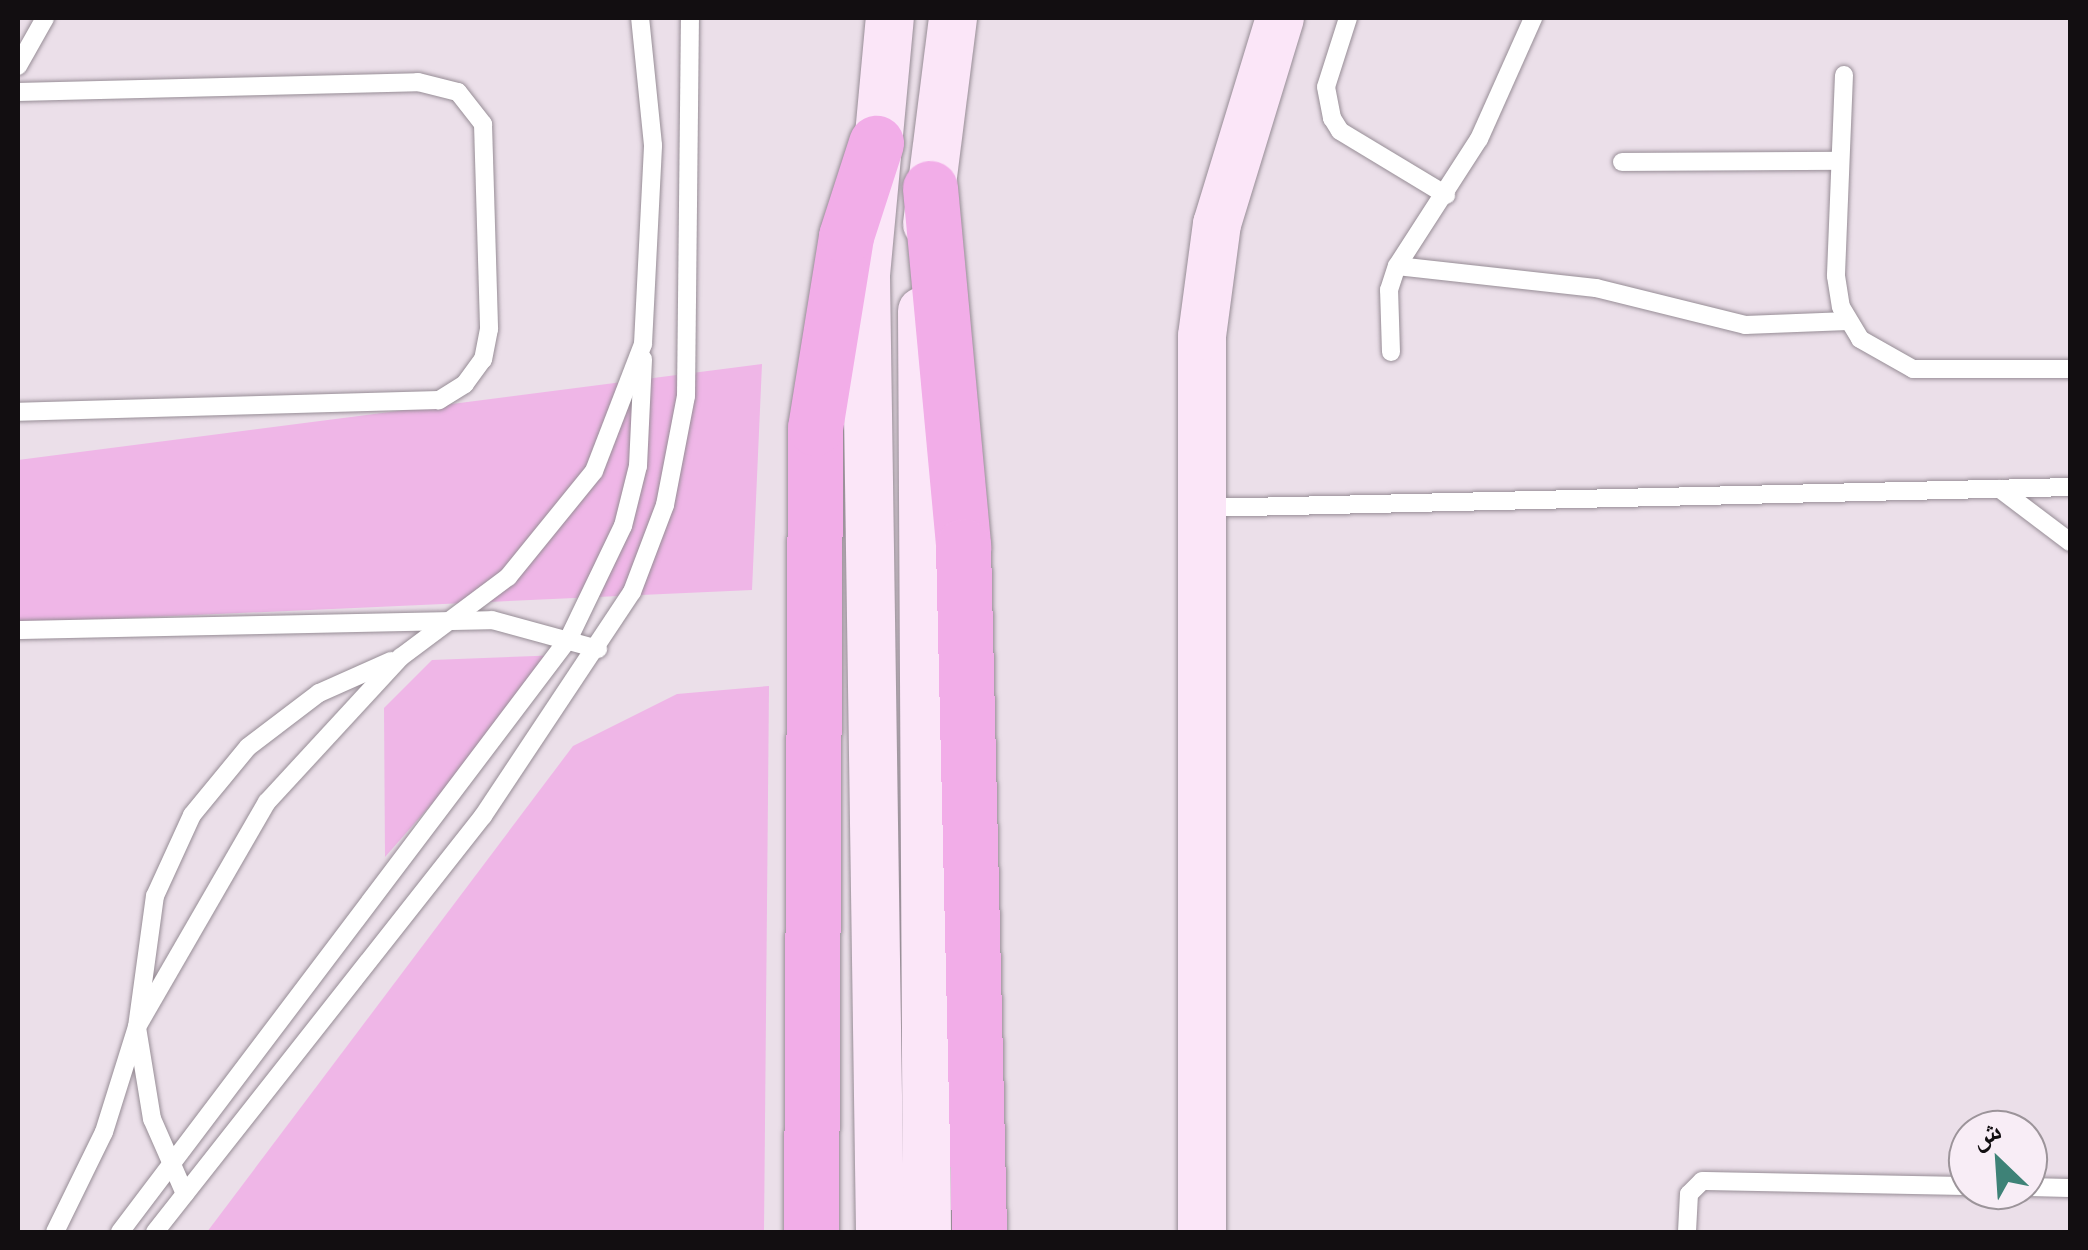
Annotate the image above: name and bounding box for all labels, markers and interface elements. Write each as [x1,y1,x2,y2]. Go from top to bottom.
north arrow [1948,1110,2048,1210]
text: ش [1966,1113,2006,1155]

